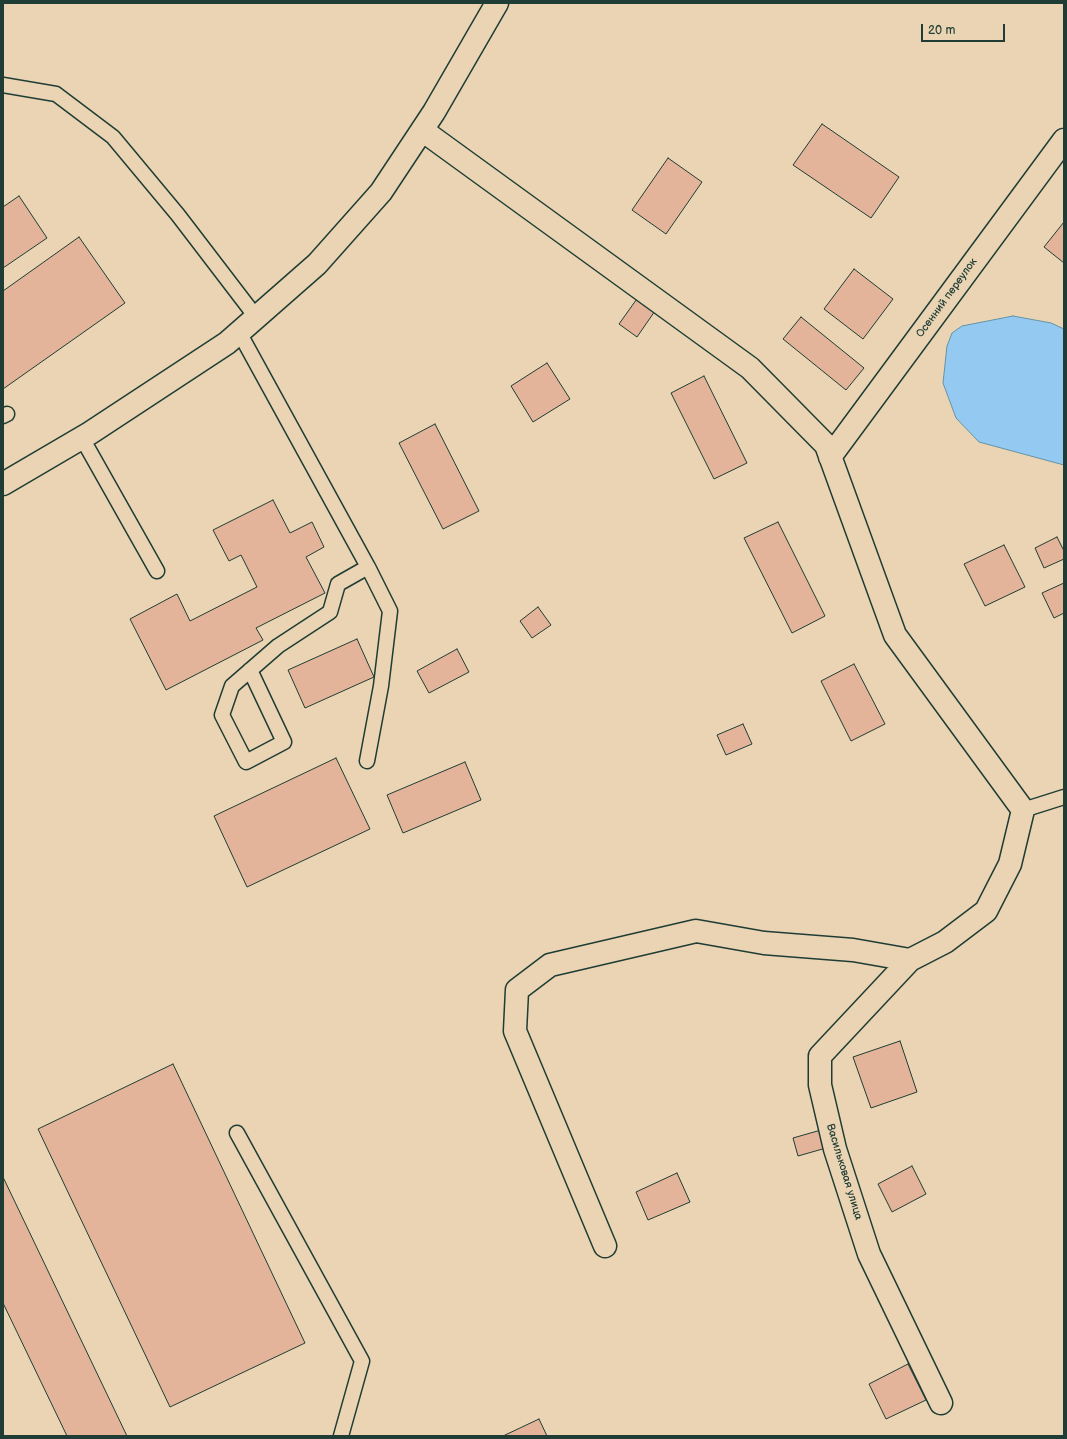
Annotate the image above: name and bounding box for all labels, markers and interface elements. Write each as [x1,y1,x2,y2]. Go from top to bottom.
scale bar [923,16,1007,42]
text: 20 m [928,23,955,38]
street label: Осенний переулок [914,256,980,340]
street label: Васильковая улица [823,1122,865,1222]

